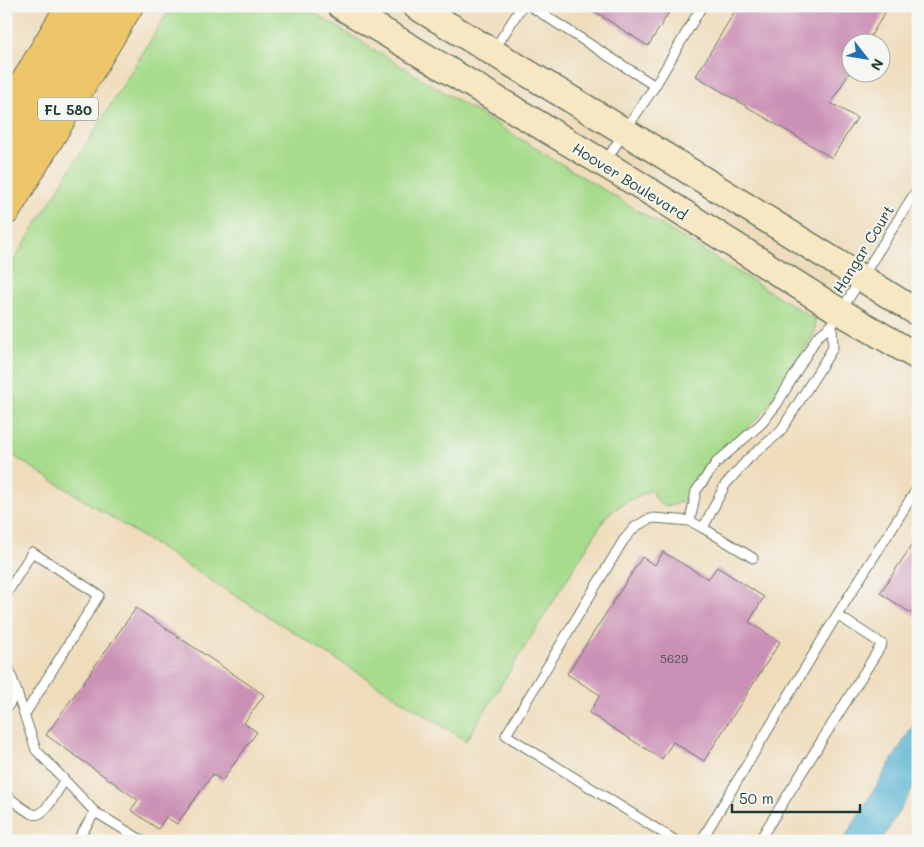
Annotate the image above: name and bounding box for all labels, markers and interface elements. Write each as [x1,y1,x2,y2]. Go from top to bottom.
north arrow [842,32,892,82]
text: N [867,55,888,74]
road number: FL 580 [38,98,98,120]
street label: Hoover Boulevard [569,138,691,224]
street label: Hangar Court [828,201,898,297]
house number: 5629 [660,650,688,666]
scale bar [732,782,859,814]
text: 50 m [739,788,774,808]

